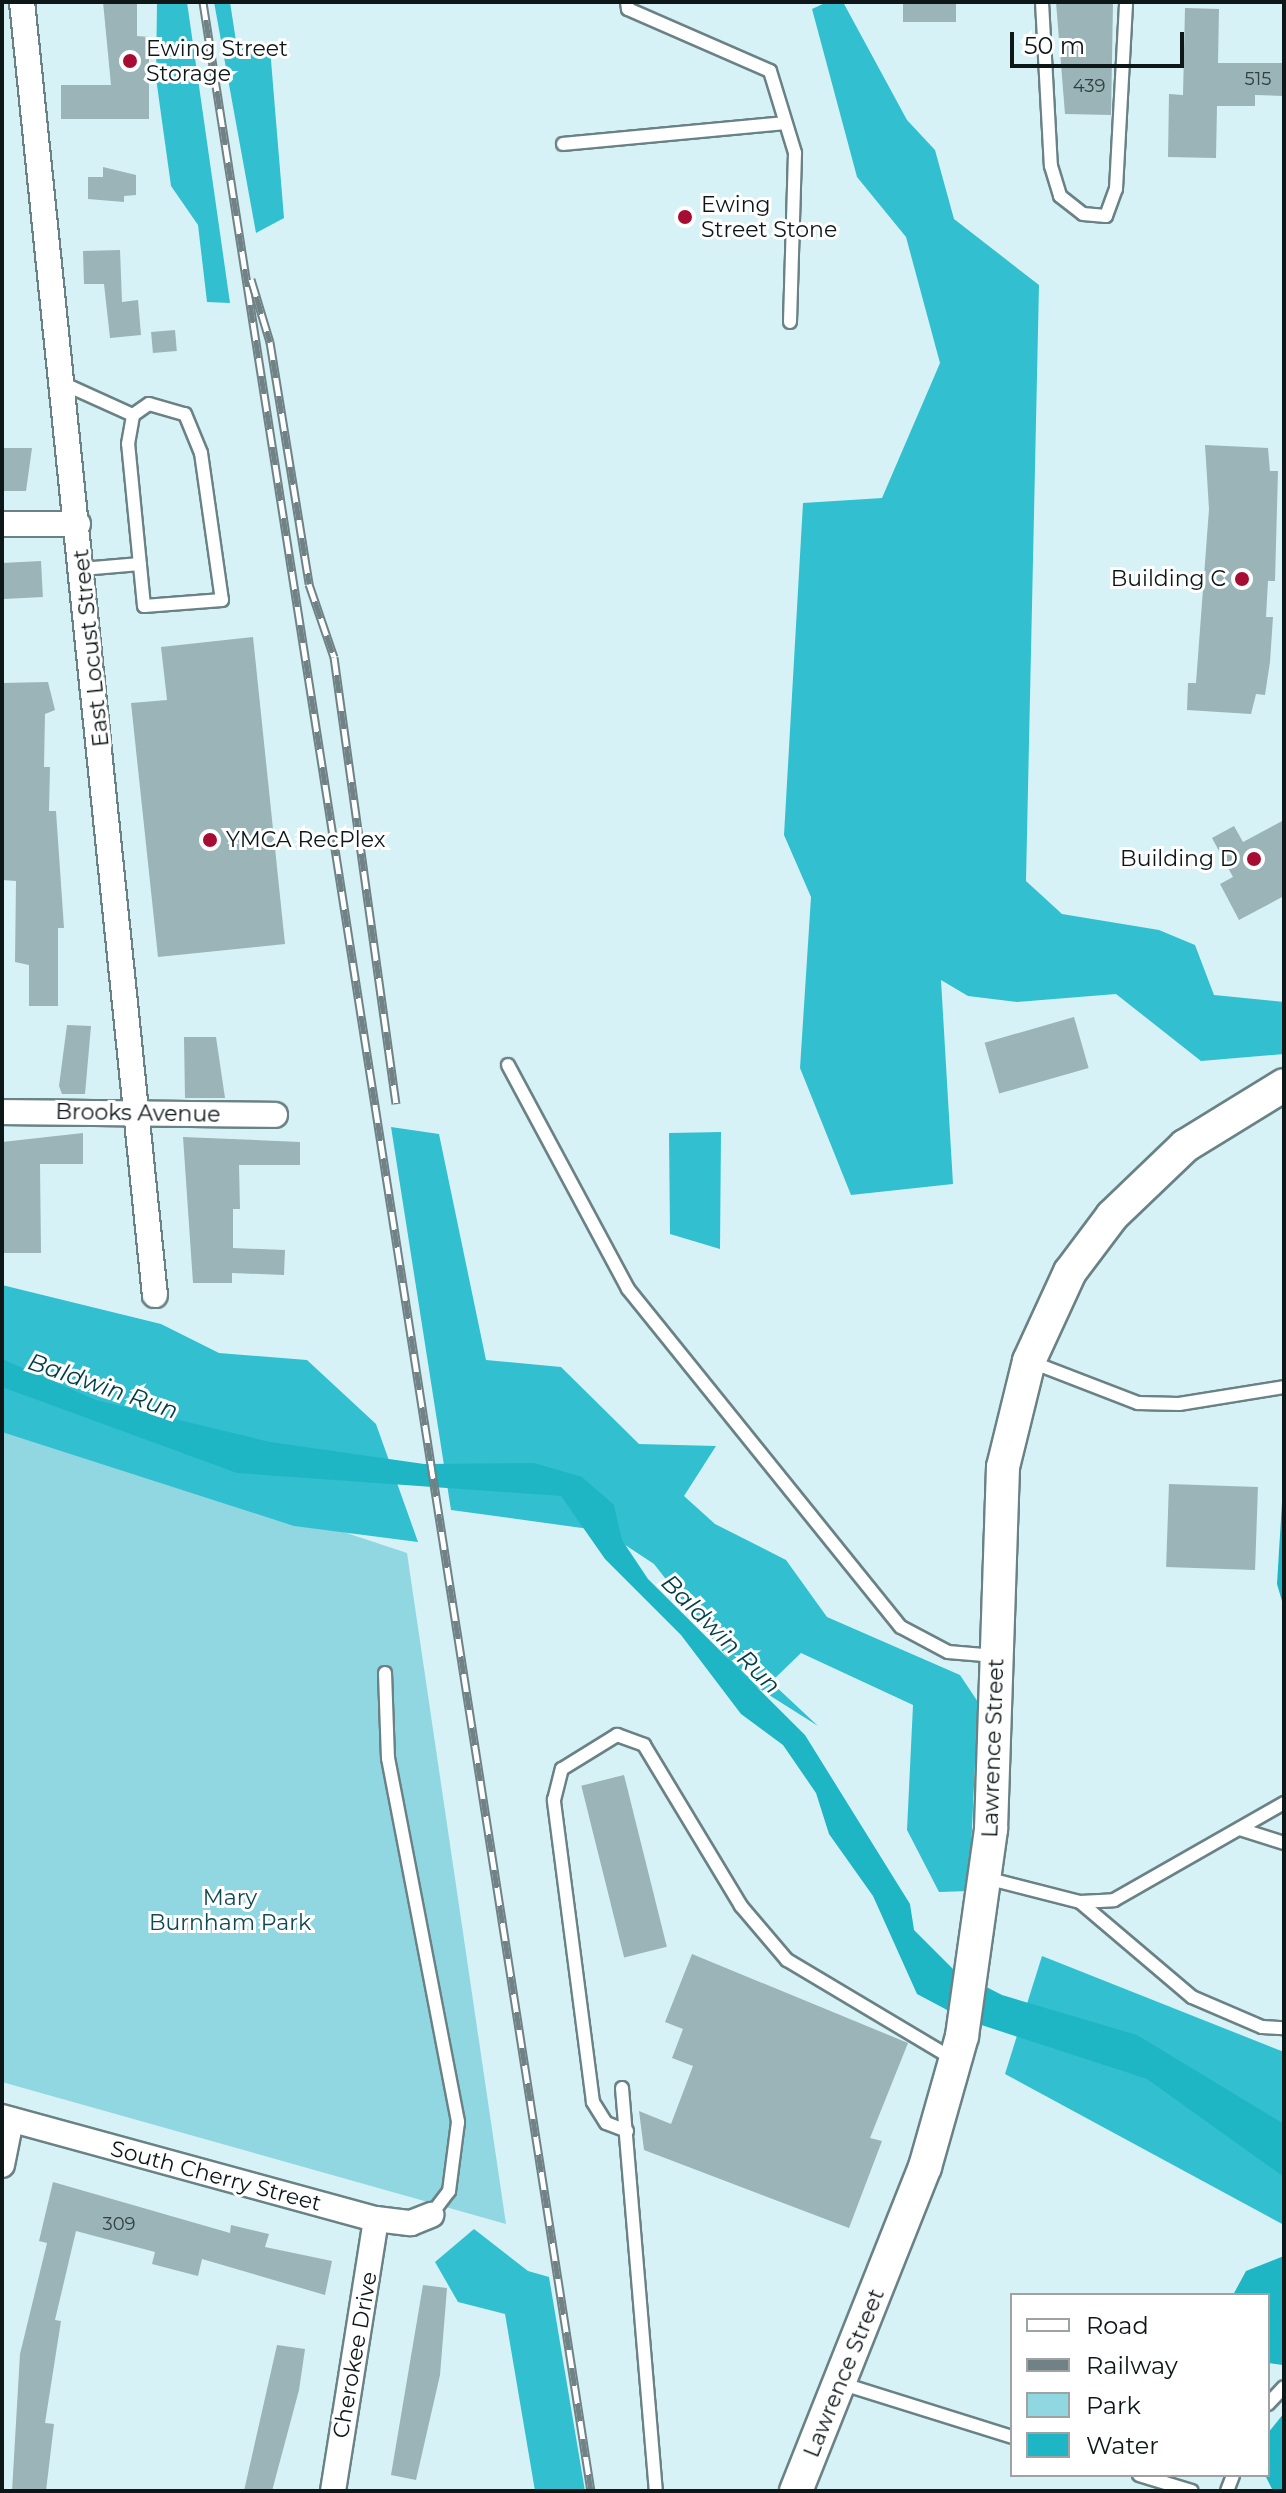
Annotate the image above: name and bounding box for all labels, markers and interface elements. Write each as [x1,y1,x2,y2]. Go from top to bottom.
scale bar [1014,16,1188,66]
text: 50 m [1024,31,1085,60]
place label: Ewing Street Storage [146,35,288,86]
marker: Ewing Street Storage [121,52,139,70]
house number: 515 [1245,68,1271,90]
house number: 439 [1073,75,1105,97]
place label: Ewing Street Stone [701,191,837,242]
marker: Ewing Street Stone [676,208,694,226]
street label: East Locust Street [67,548,115,748]
place label: Building C [1111,566,1226,592]
marker: Building C [1233,570,1251,588]
place label: YMCA RecPlex [226,827,385,853]
marker: YMCA RecPlex [201,831,219,849]
place label: Building D [1120,846,1238,872]
marker: Building D [1245,850,1263,868]
street label: Brooks Avenue [55,1098,221,1128]
water label: Baldwin Run [24,1347,182,1425]
water label: Baldwin Run [655,1568,787,1700]
street label: Lawrence Street [977,1658,1009,1838]
park label: Mary Burnham Park [149,1884,311,1936]
street label: South Cherry Street [108,2135,324,2217]
house number: 309 [102,2213,136,2235]
street label: Cherokee Drive [327,2270,383,2440]
street label: Lawrence Street [798,2285,890,2461]
legend [1010,2293,1270,2477]
text: Road [1086,2311,1149,2340]
text: Railway [1086,2351,1178,2380]
text: Park [1086,2391,1141,2420]
text: Water [1086,2431,1159,2460]

